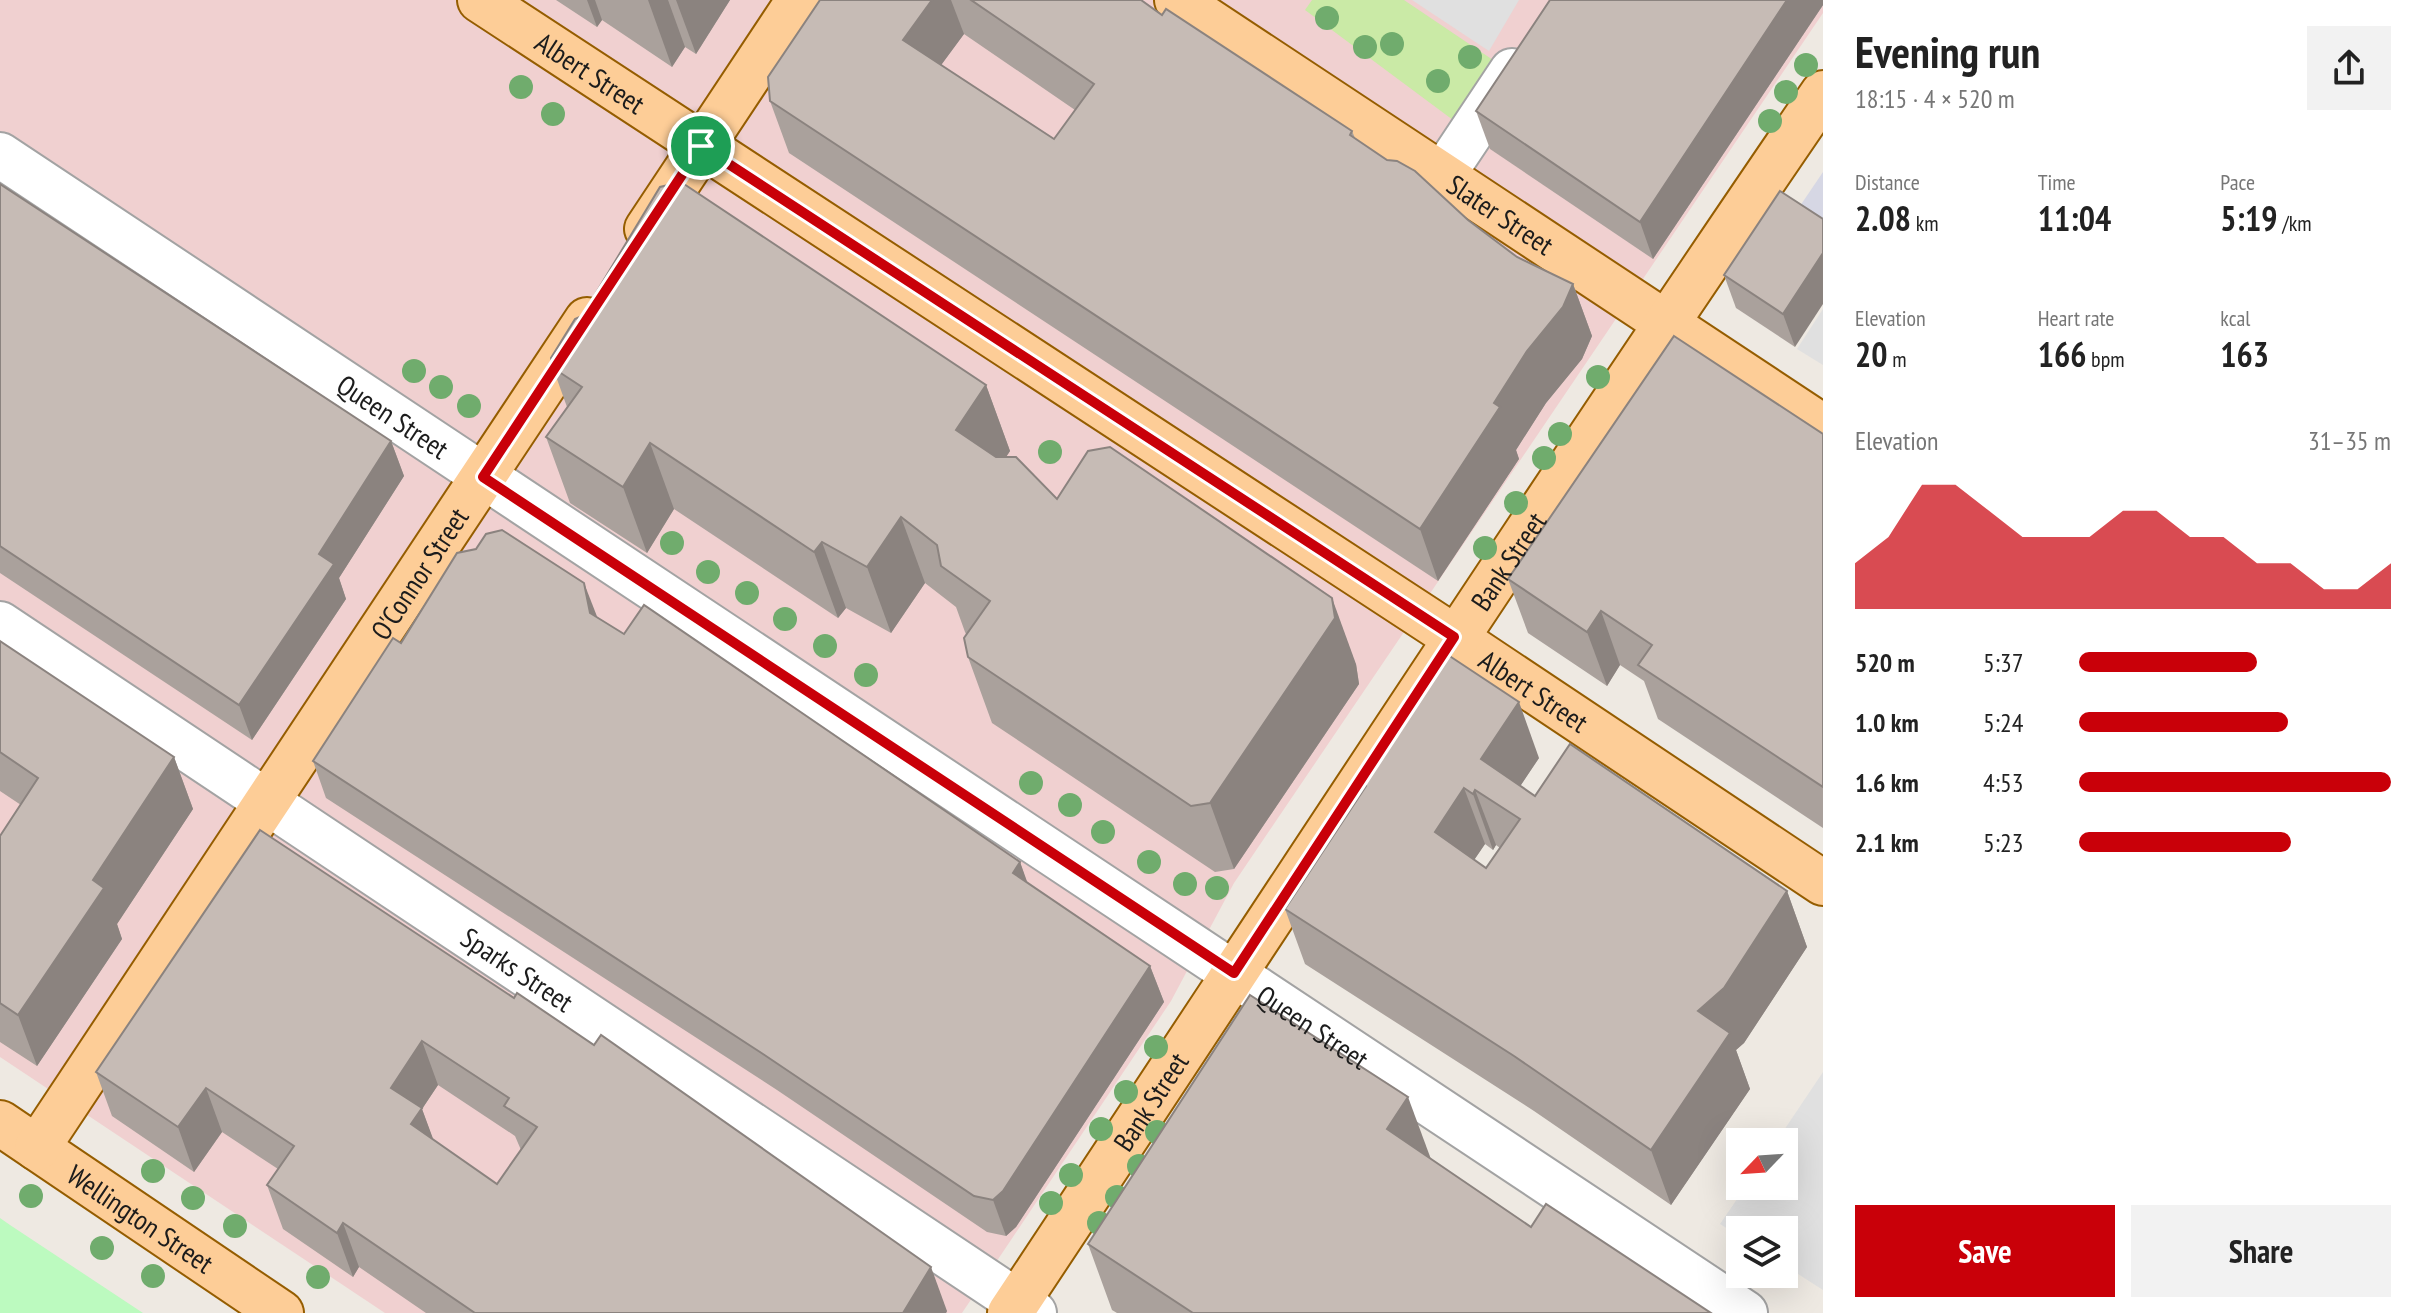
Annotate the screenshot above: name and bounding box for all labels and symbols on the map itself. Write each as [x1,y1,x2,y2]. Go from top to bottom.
street label: Albert Street [529,23,653,122]
pin [667,112,735,180]
street label: Slater Street [1440,165,1561,263]
street label: Queen Street [330,366,457,467]
street label: O'Connor Street [362,500,476,646]
street label: Bank Street [1462,504,1554,617]
street label: Albert Street [1472,641,1596,740]
street label: Sparks Street [454,918,581,1020]
street label: Queen Street [1250,976,1376,1077]
street label: Bank Street [1104,1045,1196,1158]
north arrow [1726,1128,1798,1200]
street label: Wellington Street [61,1156,221,1281]

